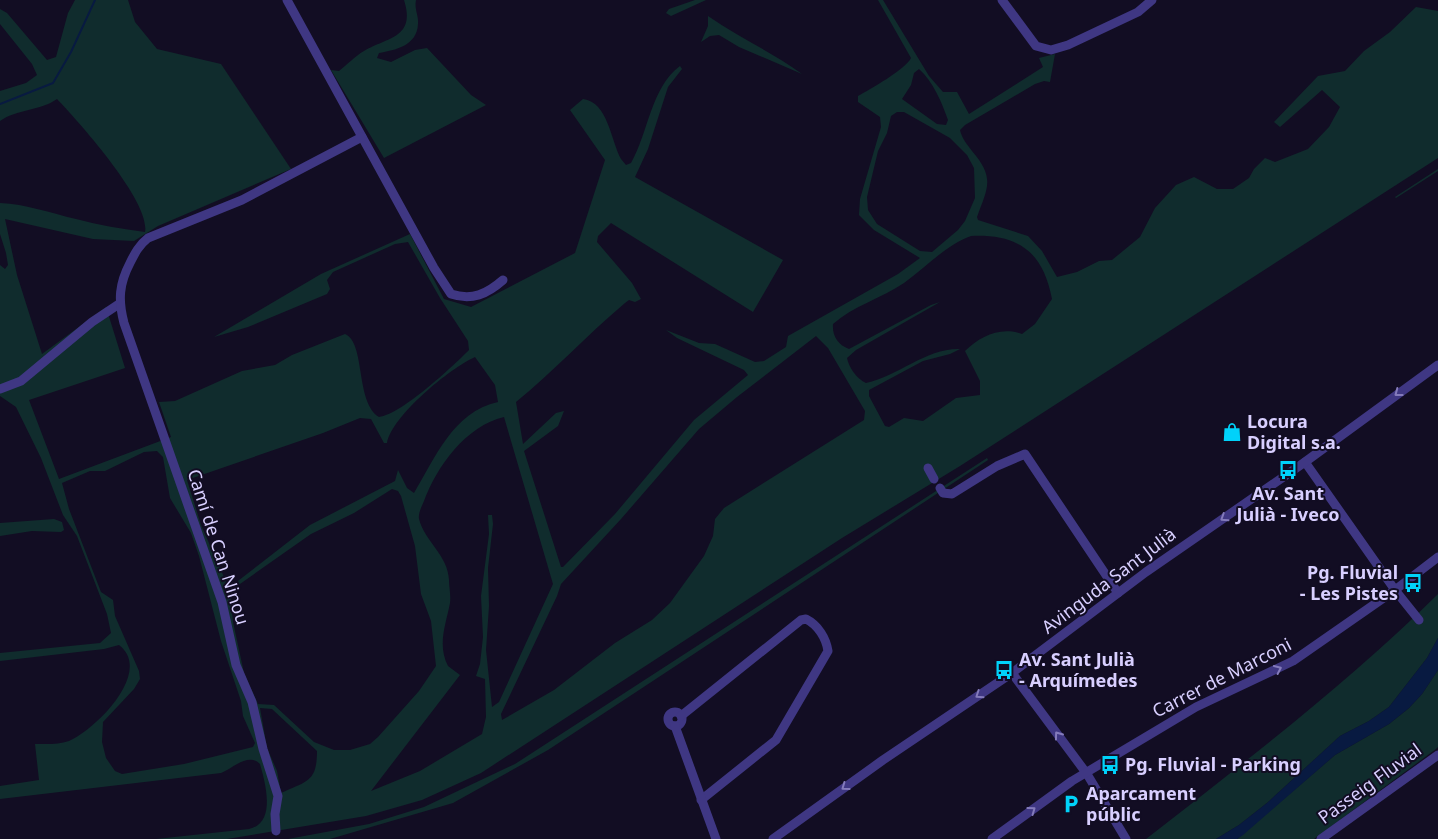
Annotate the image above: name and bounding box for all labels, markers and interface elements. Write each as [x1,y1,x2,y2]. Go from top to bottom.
one-way arrow [1394,387,1404,396]
place label: Locura Digital s.a. [1247,409,1341,454]
shop icon: Locura Digital s.a. [1221,421,1243,443]
bus stop icon: Av. Sant Julià - Iveco [1277,459,1299,481]
street label: Camí de Can Ninou [182,466,255,628]
place label: Av. Sant Julià - Iveco [1235,481,1339,526]
one-way arrow [1220,512,1229,522]
street label: Avinguda Sant Julià [1036,522,1180,639]
place label: Pg. Fluvial - Les Pistes [1300,560,1398,605]
bus stop icon: Pg. Fluvial - Les Pistes [1402,572,1424,594]
street label: Carrer de Marconi [1148,632,1295,723]
place label: Av. Sant Julià - Arquímedes [1019,647,1138,692]
bus stop icon: Av. Sant Julià - Arquímedes [993,659,1015,681]
one-way arrow [1273,664,1282,675]
one-way arrow [975,689,984,699]
one-way arrow [1055,732,1063,741]
street label: Passeig Fluvial [1313,738,1426,829]
place label: Pg. Fluvial - Parking [1125,752,1301,776]
bus stop icon: Pg. Fluvial - Parking [1099,754,1121,776]
place label: Aparcament públic [1086,781,1196,826]
one-way arrow [842,782,851,790]
parking icon: Aparcament públic [1060,793,1082,815]
one-way arrow [1026,808,1035,816]

